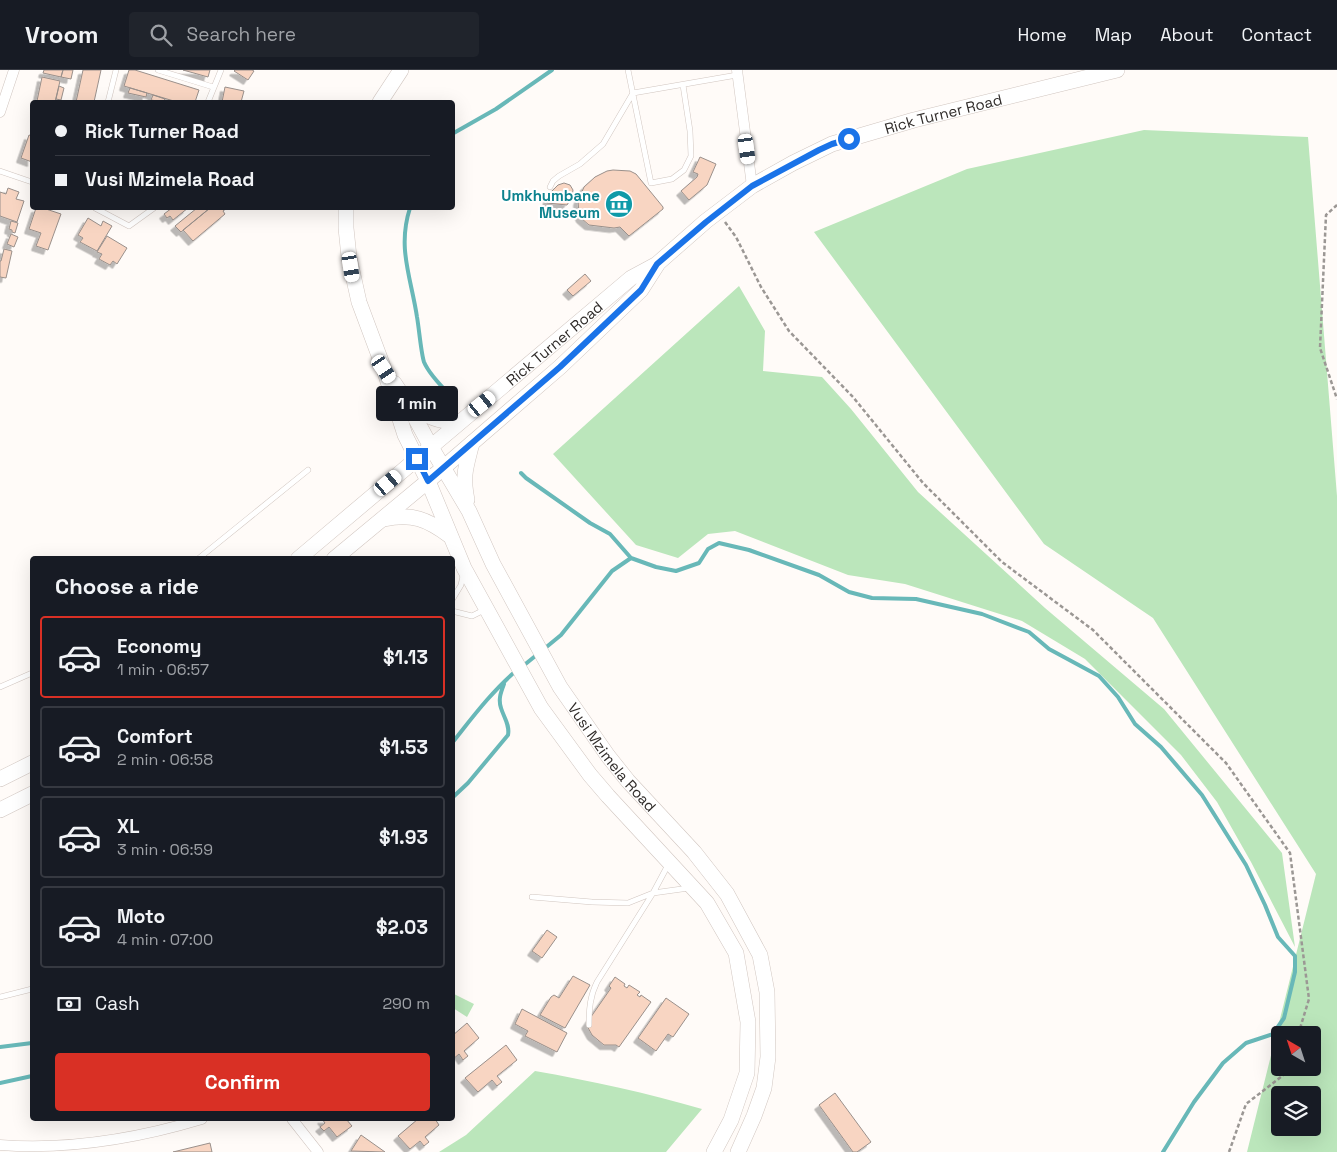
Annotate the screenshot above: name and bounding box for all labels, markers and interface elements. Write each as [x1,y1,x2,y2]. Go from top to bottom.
search box [129,12,479,57]
text: Vroom [25,19,99,50]
icon: search [147,21,175,49]
text: Search here [187,22,296,47]
text: Home [1018,23,1067,46]
text: Map [1095,23,1132,46]
text: About [1160,23,1214,46]
text: Contact [1242,23,1312,46]
street label: Rick Turner Road [882,89,1004,138]
text: Rick Turner Road [85,119,239,144]
route start [838,128,860,150]
car [737,133,756,165]
text: Vusi Mzimela Road [85,167,254,192]
place label: Umkhumbane Museum [501,186,600,222]
museum icon: Umkhumbane Museum [604,189,634,219]
car [341,251,360,283]
street label: Rick Turner Road [502,297,606,389]
car [369,352,398,386]
callout: 1 min [376,386,458,422]
car [465,389,498,419]
text: 1 min [397,393,437,414]
route end [406,448,428,470]
car [371,468,404,498]
text: Choose a ride [55,572,199,600]
text: Economy [117,634,201,659]
icon: car [57,635,102,680]
text: $1.13 [383,645,428,670]
text: 1 min · 06:57 [117,659,209,680]
street label: Vusi Mzimela Road [564,699,661,815]
text: Comfort [117,724,193,749]
icon: car [57,725,102,770]
text: $1.53 [379,735,428,760]
text: 2 min · 06:58 [117,749,213,770]
text: XL [117,814,140,839]
icon: car [57,815,102,860]
text: $1.93 [379,825,428,850]
text: 3 min · 06:59 [117,839,213,860]
text: Moto [117,904,165,929]
icon: car [57,905,102,950]
text: $2.03 [376,915,428,940]
text: 4 min · 07:00 [117,929,213,950]
icon: cash [55,990,83,1018]
text: Cash [95,991,140,1016]
text: 290 m [382,993,430,1014]
north arrow [1271,1026,1321,1076]
map controls [1271,1026,1321,1136]
button: Confirm [55,1053,430,1111]
button: layers [1271,1086,1321,1136]

